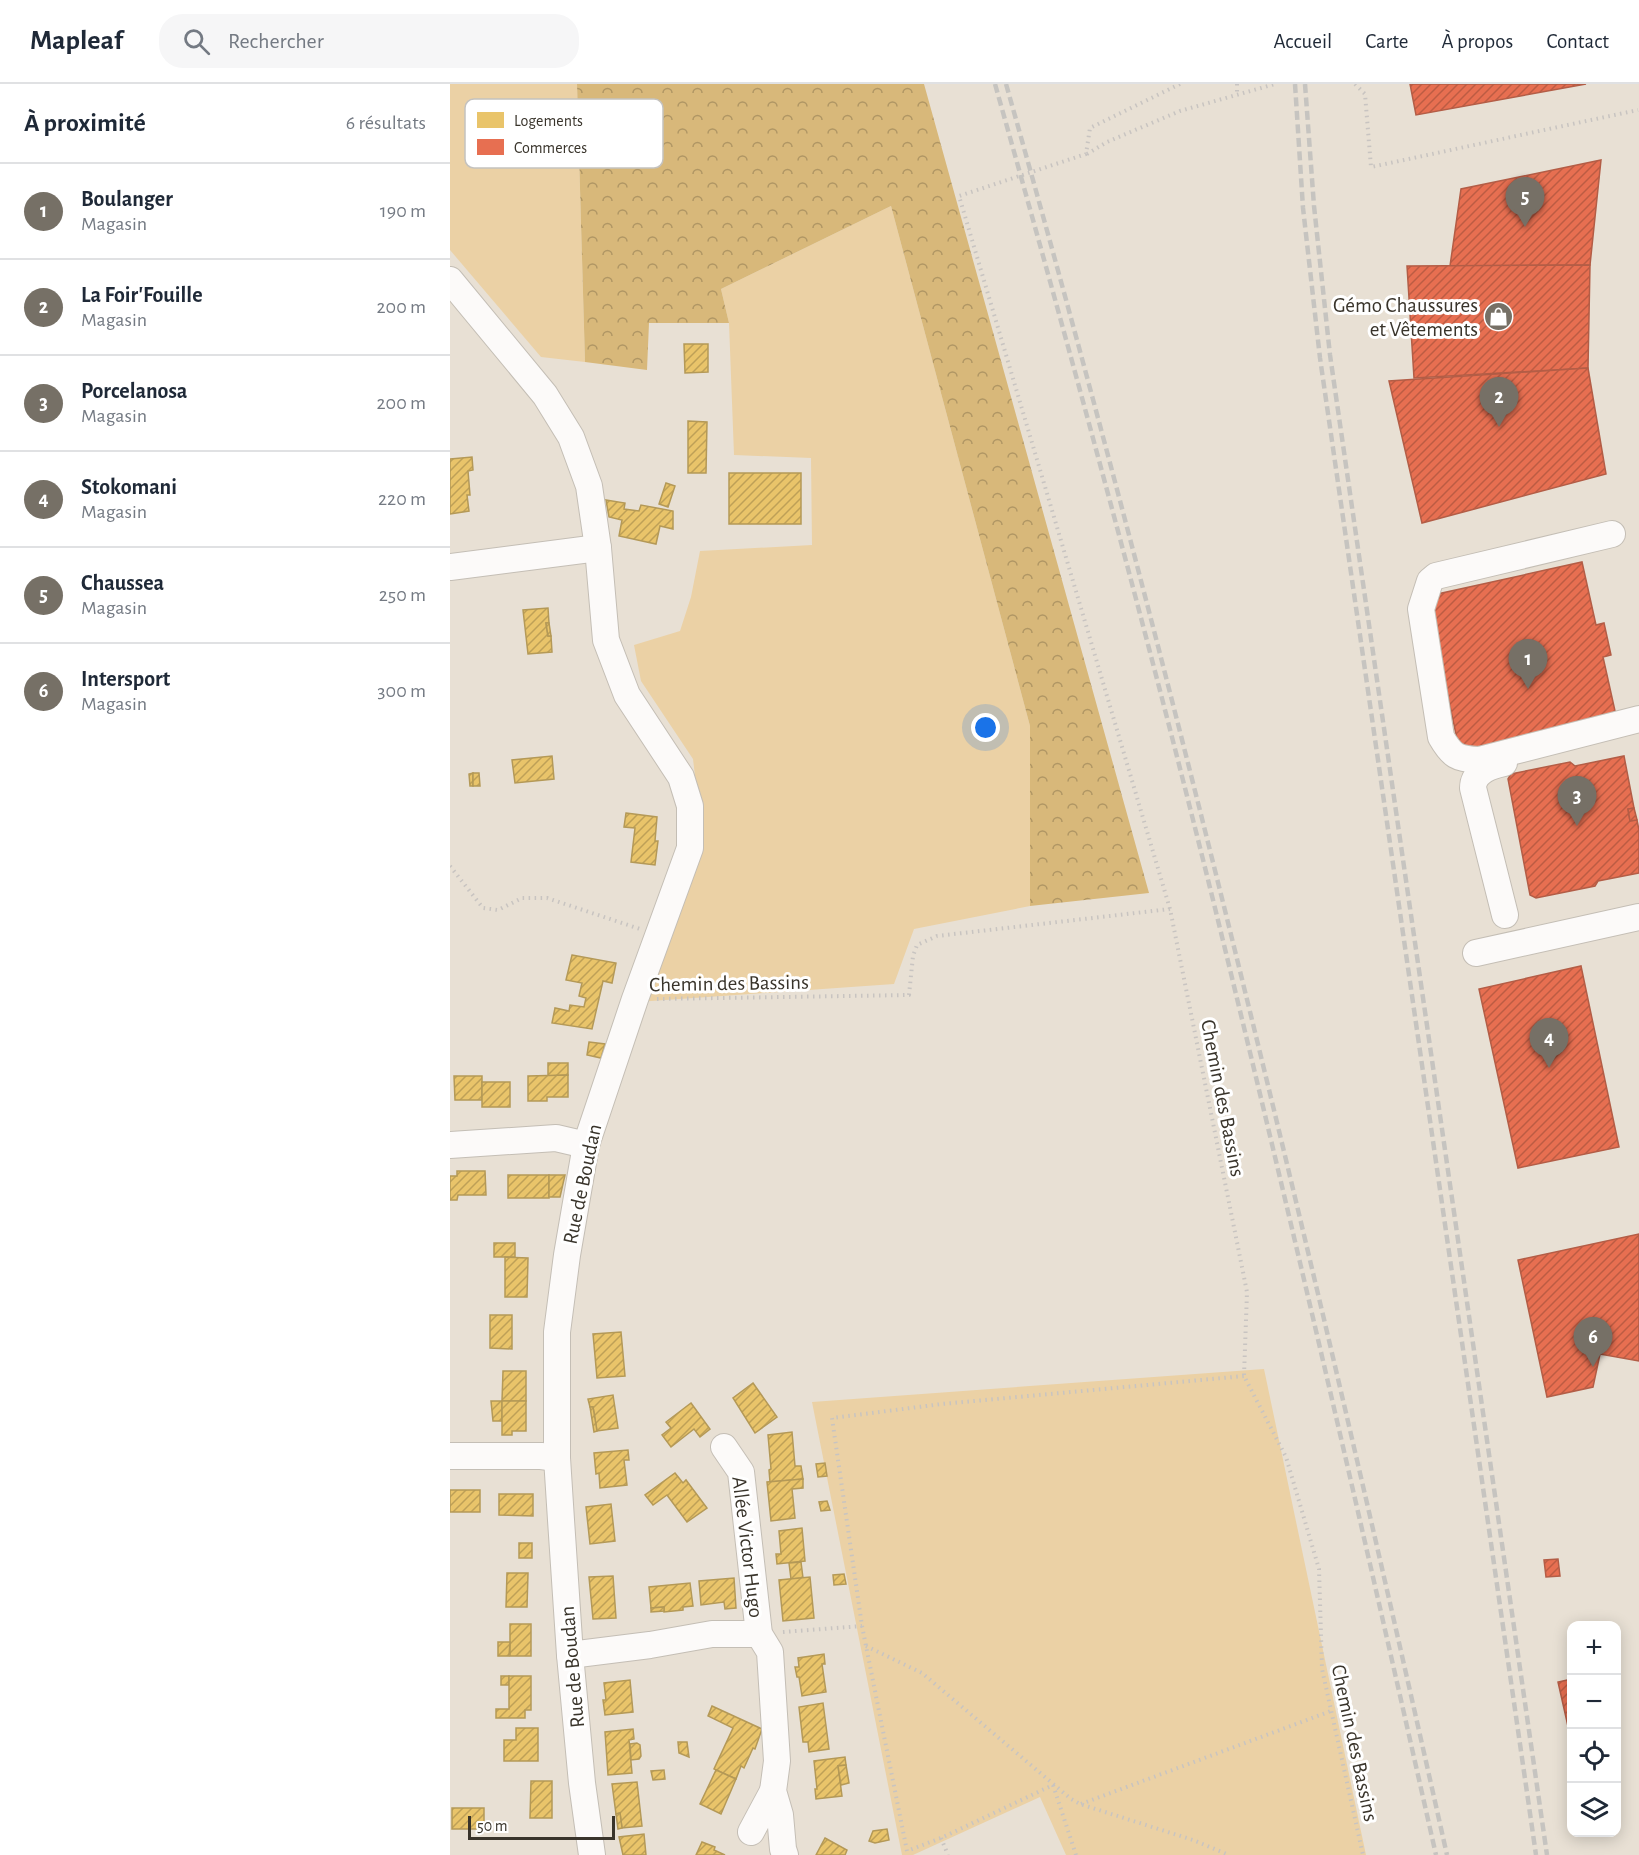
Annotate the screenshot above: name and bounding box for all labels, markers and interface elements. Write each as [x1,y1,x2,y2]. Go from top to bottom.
search box [159,14,579,68]
icon: search [180,25,213,58]
text: Mapleaf [30,27,123,55]
text: Rechercher [228,30,324,52]
text: Accueil [1274,31,1332,52]
text: Carte [1365,31,1408,52]
text: À propos [1441,31,1513,52]
text: Contact [1546,31,1609,52]
legend [465,99,663,168]
text: À proximité [24,110,146,136]
text: 6 résultats [346,113,426,133]
text: Logements [514,113,583,129]
text: Commerces [514,140,587,156]
pin: 5 [1506,178,1544,227]
text: Boulanger [81,188,173,210]
text: 1 [40,201,47,221]
text: 190 m [380,201,426,221]
text: Magasin [81,214,147,234]
text: La Foir'Fouille [81,284,203,306]
place label: Gémo Chaussures et Vêtements [1333,295,1478,340]
text: 2 [39,297,48,317]
text: 200 m [376,297,426,317]
shop icon: Gémo Chaussures et Vêtements [1483,301,1515,333]
text: Magasin [81,310,147,330]
pin: 2 [1480,378,1518,427]
text: Porcelanosa [81,380,187,402]
text: 3 [39,393,48,413]
text: 200 m [376,393,426,413]
text: Magasin [81,406,147,426]
text: Stokomani [81,476,177,498]
text: 4 [38,489,49,509]
text: 220 m [378,489,426,509]
text: Magasin [81,502,147,522]
text: Chaussea [81,572,164,594]
text: 5 [39,585,48,605]
text: 250 m [379,585,426,605]
text: Magasin [81,598,147,618]
pin: 1 [1508,640,1548,689]
text: Intersport [81,668,170,690]
text: 6 [39,681,48,701]
text: 300 m [377,681,426,701]
text: Magasin [81,694,147,714]
your location [971,713,1000,742]
pin: 3 [1558,776,1596,826]
street label: Chemin des Bassins [649,972,809,995]
street label: Chemin des Bassins [1197,1018,1248,1178]
pin: 4 [1530,1018,1568,1068]
street label: Rue de Boudan [559,1122,605,1246]
pin: 6 [1574,1318,1612,1367]
street label: Allée Victor Hugo [728,1475,767,1619]
street label: Rue de Boudan [557,1605,588,1729]
map controls [1567,1621,1621,1837]
button: + [1567,1621,1621,1675]
street label: Chemin des Bassins [1328,1663,1381,1823]
button: − [1567,1675,1621,1729]
button: locate [1567,1729,1621,1783]
button: layers [1567,1783,1621,1837]
scale bar [468,1813,615,1840]
text: 50 m [477,1818,508,1834]

